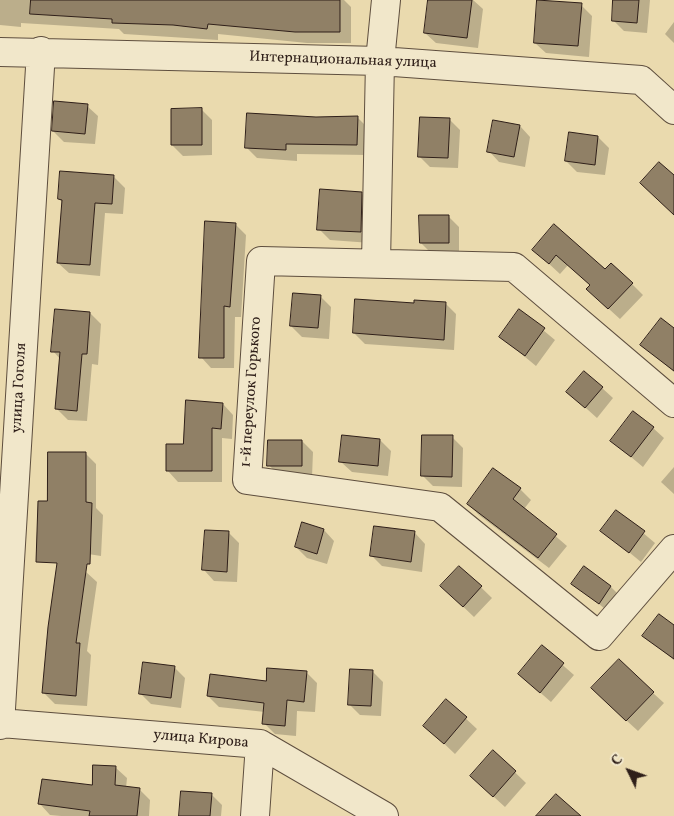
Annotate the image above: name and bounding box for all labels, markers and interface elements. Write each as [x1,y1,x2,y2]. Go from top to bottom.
street label: Интернациональная улица [249,49,437,73]
street label: 1-й переулок Горького [238,316,266,468]
street label: улица Гоголя [9,342,31,434]
street label: улица Кирова [153,727,249,753]
north arrow [604,746,654,796]
text: С [607,751,628,770]

